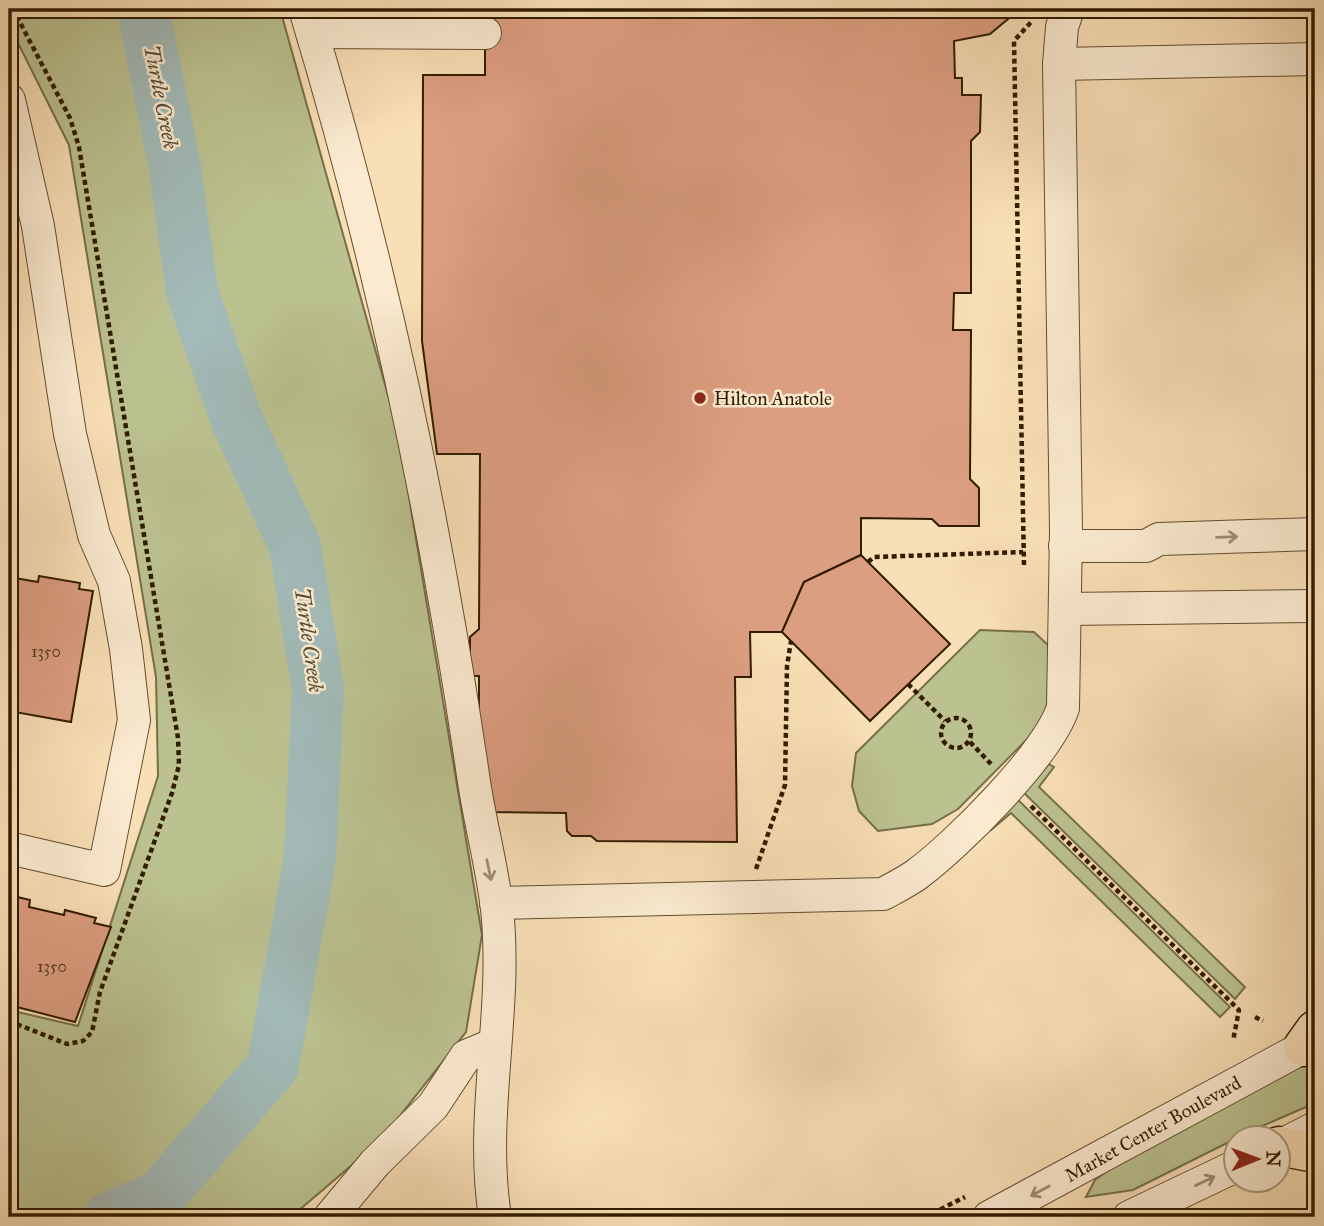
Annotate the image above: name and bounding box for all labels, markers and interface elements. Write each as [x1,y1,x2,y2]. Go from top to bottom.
water label: Turtle Creek [138,43,184,152]
place label: Hilton Anatole [714,387,832,410]
marker: Hilton Anatole [692,390,708,406]
one-way arrow [1215,530,1238,543]
water label: Turtle Creek [289,586,329,695]
house number: 1350 [31,642,61,661]
one-way arrow [483,858,497,881]
house number: 1350 [37,957,67,976]
street label: Market Center Boulevard [1061,1071,1246,1187]
north arrow [1222,1124,1292,1194]
text: N [1262,1150,1285,1167]
one-way arrow [1194,1174,1215,1188]
one-way arrow [1031,1184,1051,1198]

